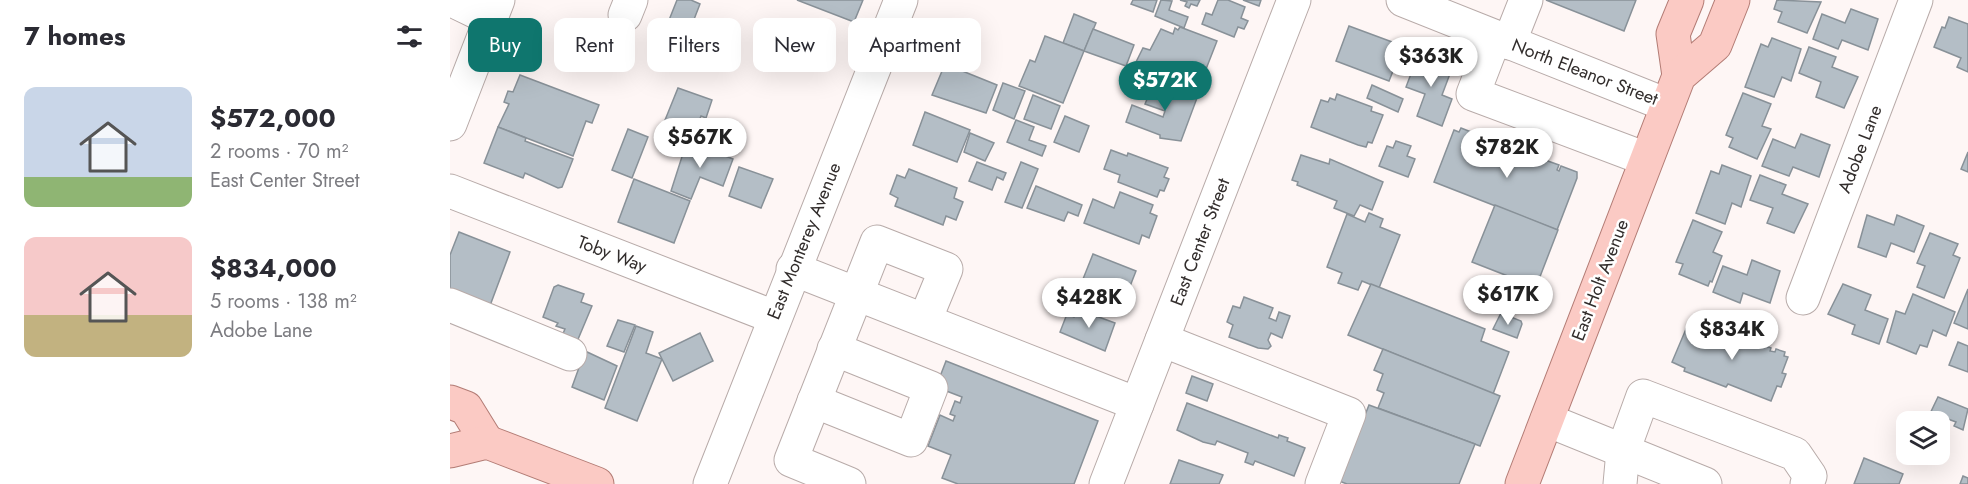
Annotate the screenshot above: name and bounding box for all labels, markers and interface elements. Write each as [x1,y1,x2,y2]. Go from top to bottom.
text: 7 homes [24,17,126,55]
chip: Buy [468,18,542,72]
chip: Rent [554,18,635,72]
chip: Filters [647,18,741,72]
chip: New [753,18,836,72]
chip: Apartment [848,18,981,72]
icon: filters [393,20,426,53]
street label: North Eleanor Street [1508,32,1663,112]
pin: $363K [1389,37,1473,88]
text: $363K [1399,42,1463,71]
pin: $572K [1123,61,1207,112]
text: $572K [1133,66,1197,95]
text: $572,000 [210,99,336,137]
street label: Adobe Lane [1831,101,1889,197]
icon: home [72,111,144,183]
pin: $567K [658,118,742,169]
text: $567K [668,123,732,152]
pin: $782K [1465,128,1549,179]
text: $782K [1475,133,1539,162]
text: 2 rooms · 70 m² [210,137,348,166]
street label: East Monterey Avenue [761,159,847,323]
text: East Center Street [210,166,360,195]
street label: East Center Street [1164,174,1237,310]
street label: East Holt Avenue [1565,216,1635,344]
street label: Toby Way [574,229,650,279]
text: $834,000 [210,249,337,287]
icon: home [72,261,144,333]
pin: $617K [1466,275,1550,326]
pin: $428K [1047,278,1131,329]
text: $617K [1477,280,1539,309]
text: $428K [1056,283,1122,312]
text: 5 rooms · 138 m² [210,287,357,316]
pin: $834K [1690,310,1774,361]
text: $834K [1699,315,1765,344]
text: Adobe Lane [210,316,313,345]
map controls [1896,411,1950,465]
button: layers [1896,411,1950,465]

